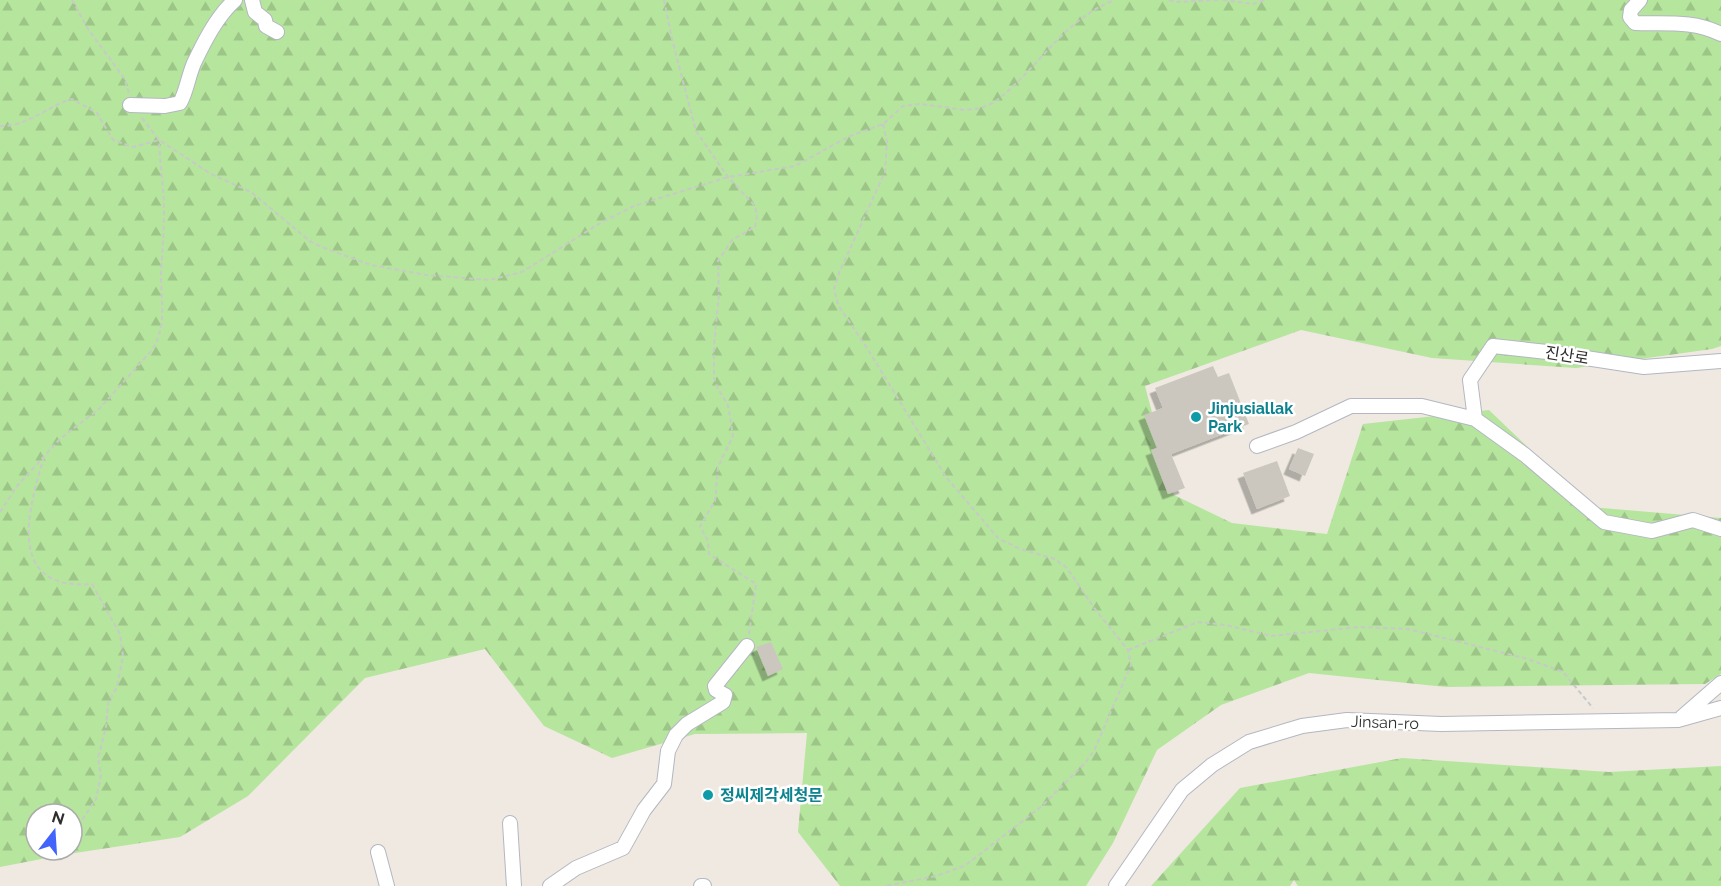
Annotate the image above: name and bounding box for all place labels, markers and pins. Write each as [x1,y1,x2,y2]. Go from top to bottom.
place label: Jinjusiallak Park [1208,399,1293,436]
marker: Jinjusiallak Park [1189,410,1203,424]
place label: 정씨제각세청문 [720,786,823,805]
marker: 정씨제각세청문 [701,788,715,802]

